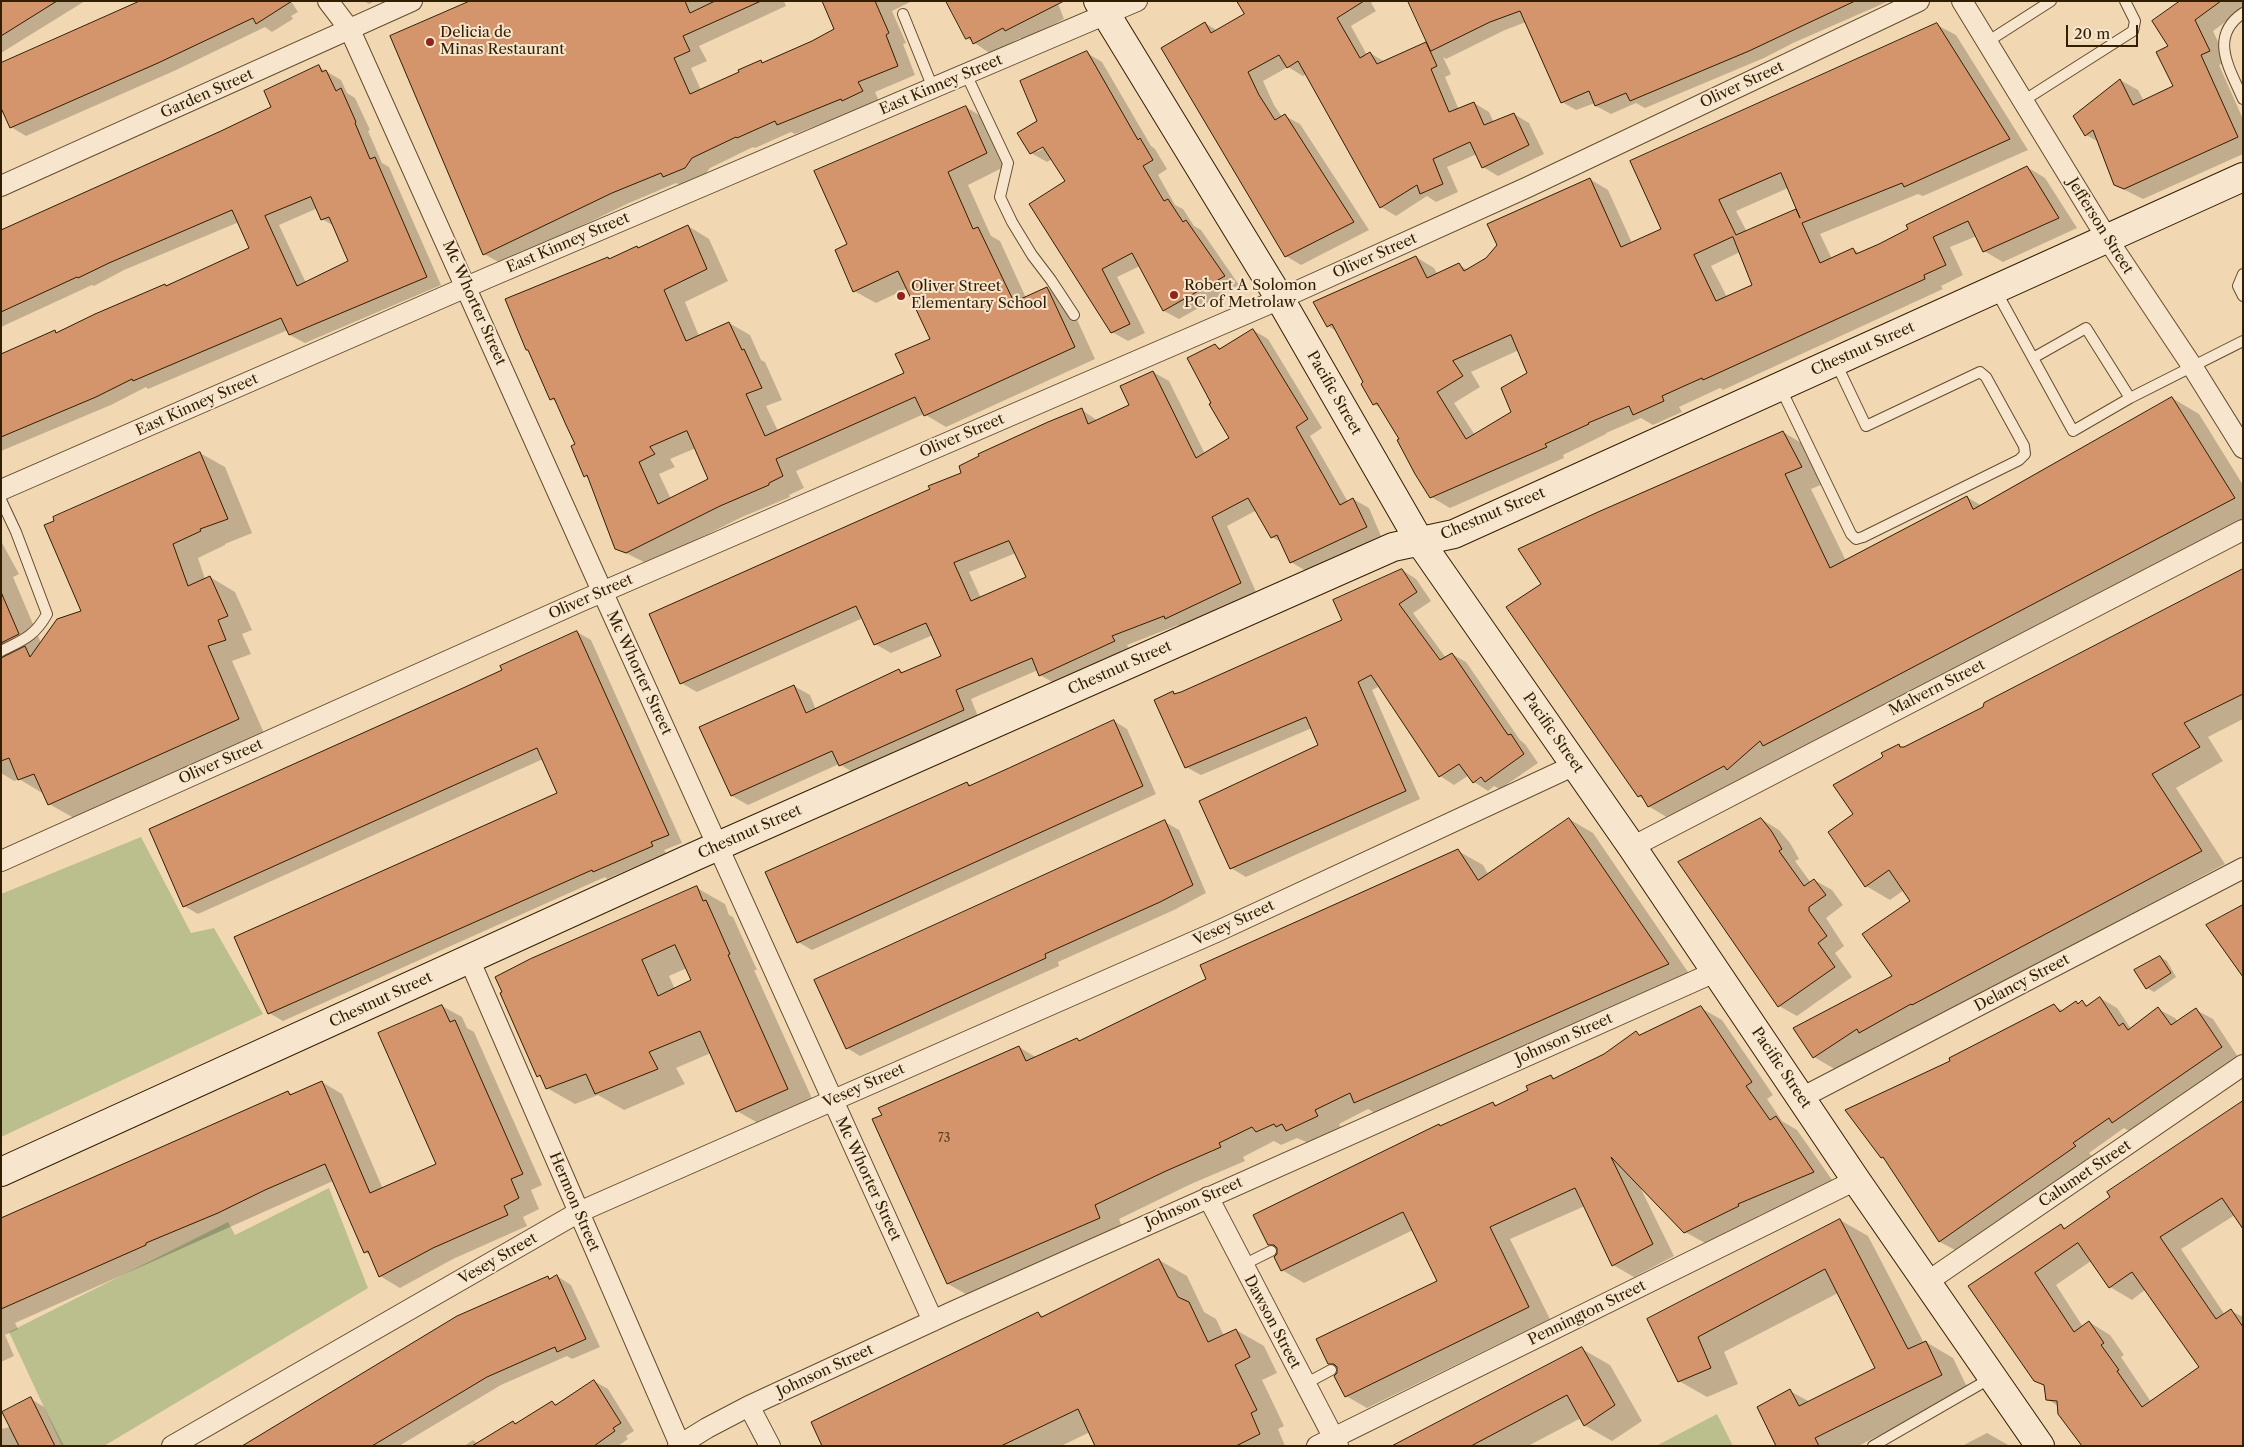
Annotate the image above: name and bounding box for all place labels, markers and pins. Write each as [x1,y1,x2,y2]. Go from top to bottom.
place label: Delicia de Minas Restaurant [440,24,565,59]
marker: Delicia de Minas Restaurant [424,36,436,48]
place label: Robert A Solomon PC of Metrolaw [1184,277,1317,312]
place label: Oliver Street Elementary School [911,278,1047,313]
marker: Robert A Solomon PC of Metrolaw [1168,289,1180,301]
marker: Oliver Street Elementary School [895,290,907,302]

